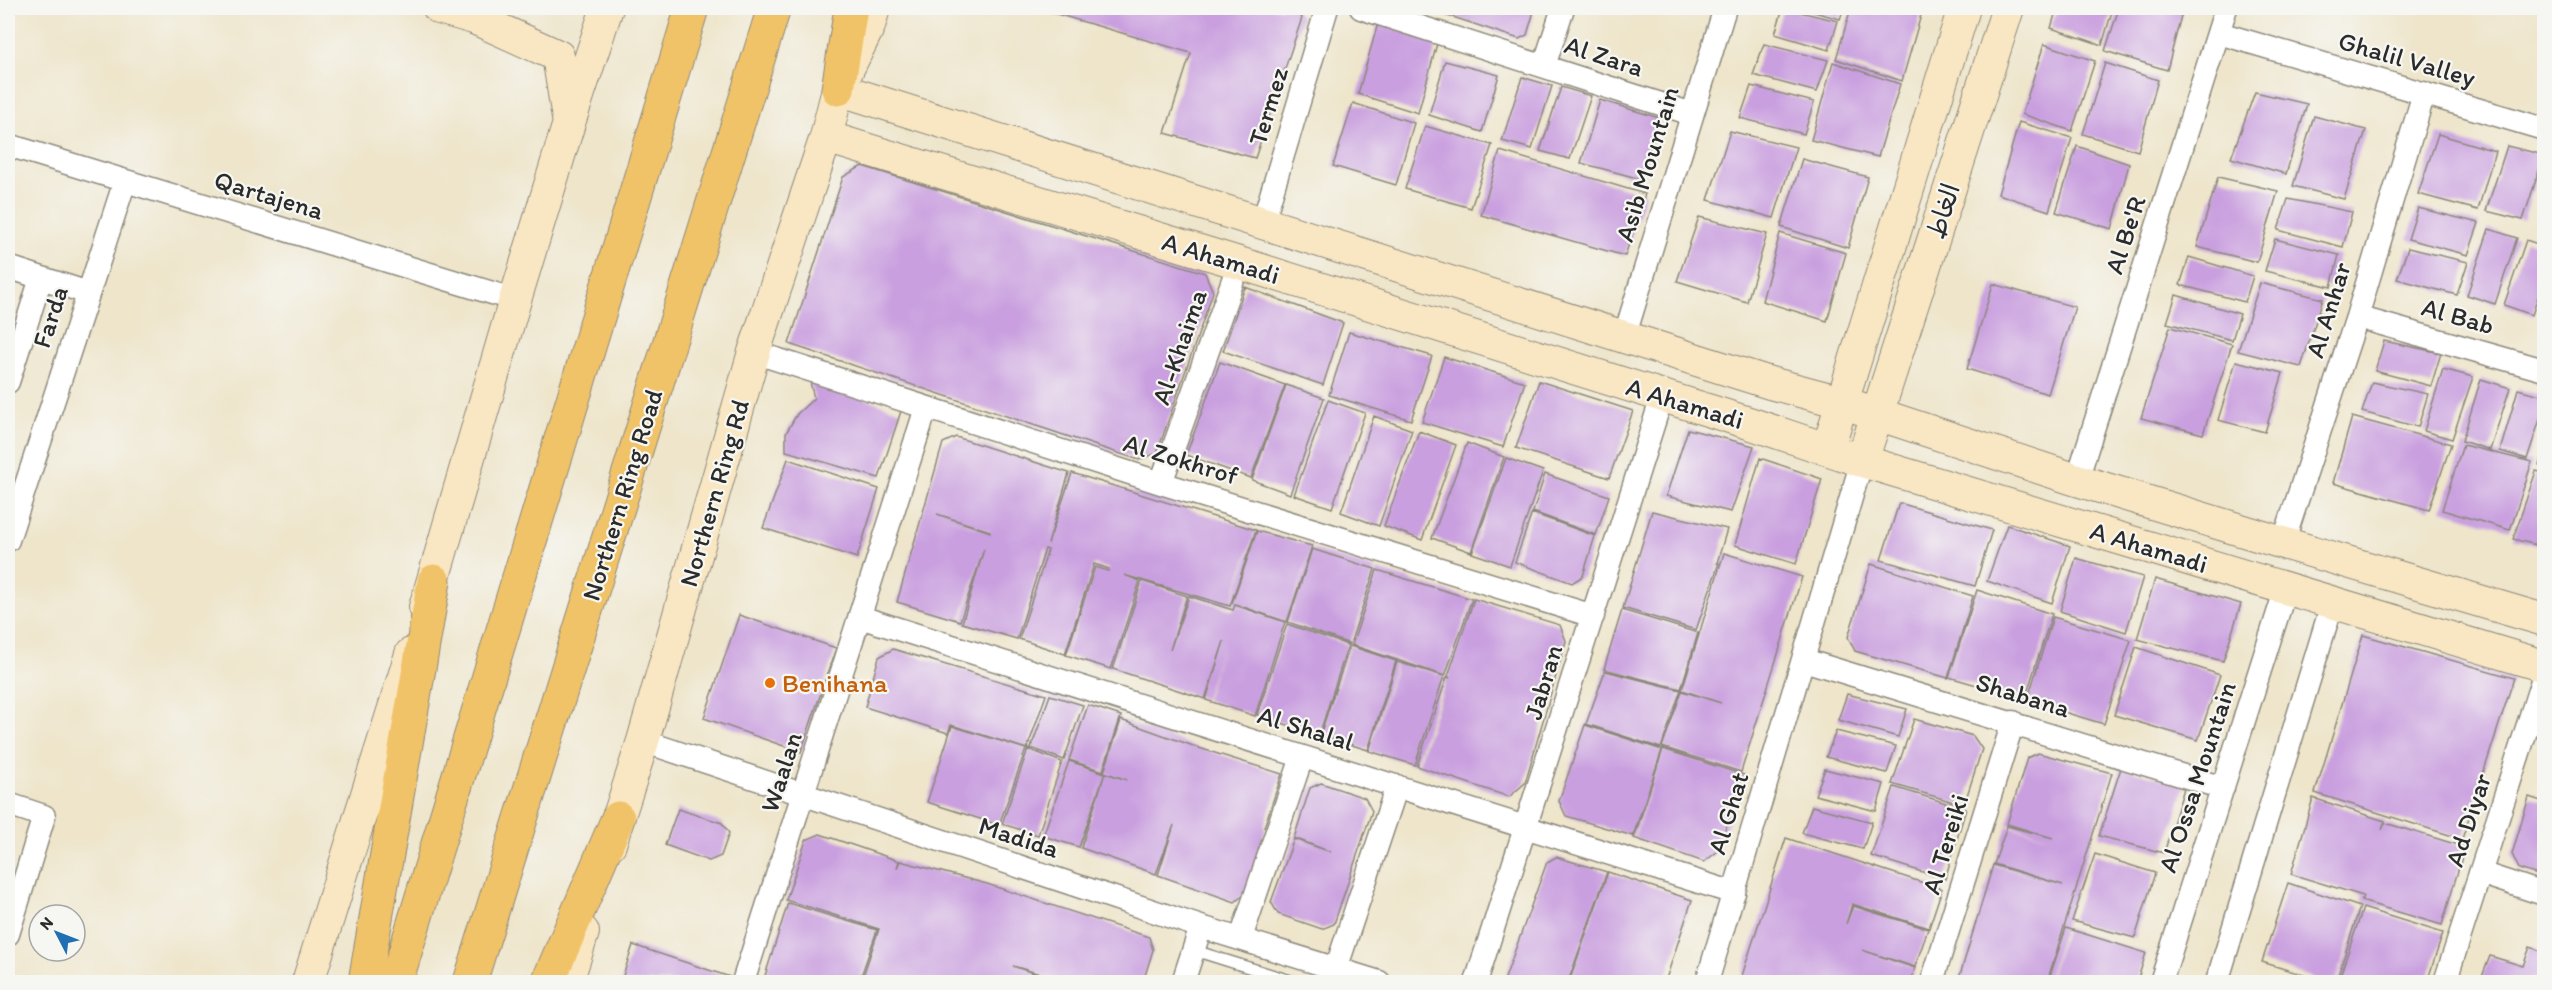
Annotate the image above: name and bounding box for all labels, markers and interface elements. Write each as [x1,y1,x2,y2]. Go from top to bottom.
street label: Ghalil Valley [2335,24,2479,94]
street label: Al Zara [1561,28,1648,84]
street label: Termez [1241,63,1295,149]
street label: Asib Mountain [1608,82,1686,246]
street label: Qartajena [211,163,328,227]
street label: الغاط [1919,179,1967,243]
street label: Al Be'R [2097,192,2153,278]
street label: A Ahamadi [1158,225,1284,291]
street label: Al Anhar [2298,258,2358,362]
street label: Farda [25,282,75,352]
street label: Al-Khaima [1144,285,1214,409]
street label: Al Bab [2418,290,2498,342]
street label: A Ahamadi [1622,370,1748,436]
street label: Northern Ring Road [575,385,669,605]
street label: Northern Ring Rd [672,396,756,590]
street label: Al Zokhrof [1120,426,1242,492]
street label: A Ahamadi [2086,514,2212,580]
street label: Jabran [1517,640,1570,723]
street label: Shabana [1972,666,2074,725]
place label: Benihana [782,667,888,699]
marker: Benihana [763,676,777,690]
street label: Al Ossa Mountain [2151,677,2243,876]
street label: Al Shalal [1254,698,1358,758]
street label: Waalan [753,728,809,816]
street label: Al Ghat [1700,768,1756,858]
street label: Ad Diyar [2438,769,2498,871]
street label: Al Tereiki [1915,790,1975,898]
street label: Madida [975,809,1064,865]
north arrow [27,903,87,963]
text: N [36,913,57,934]

